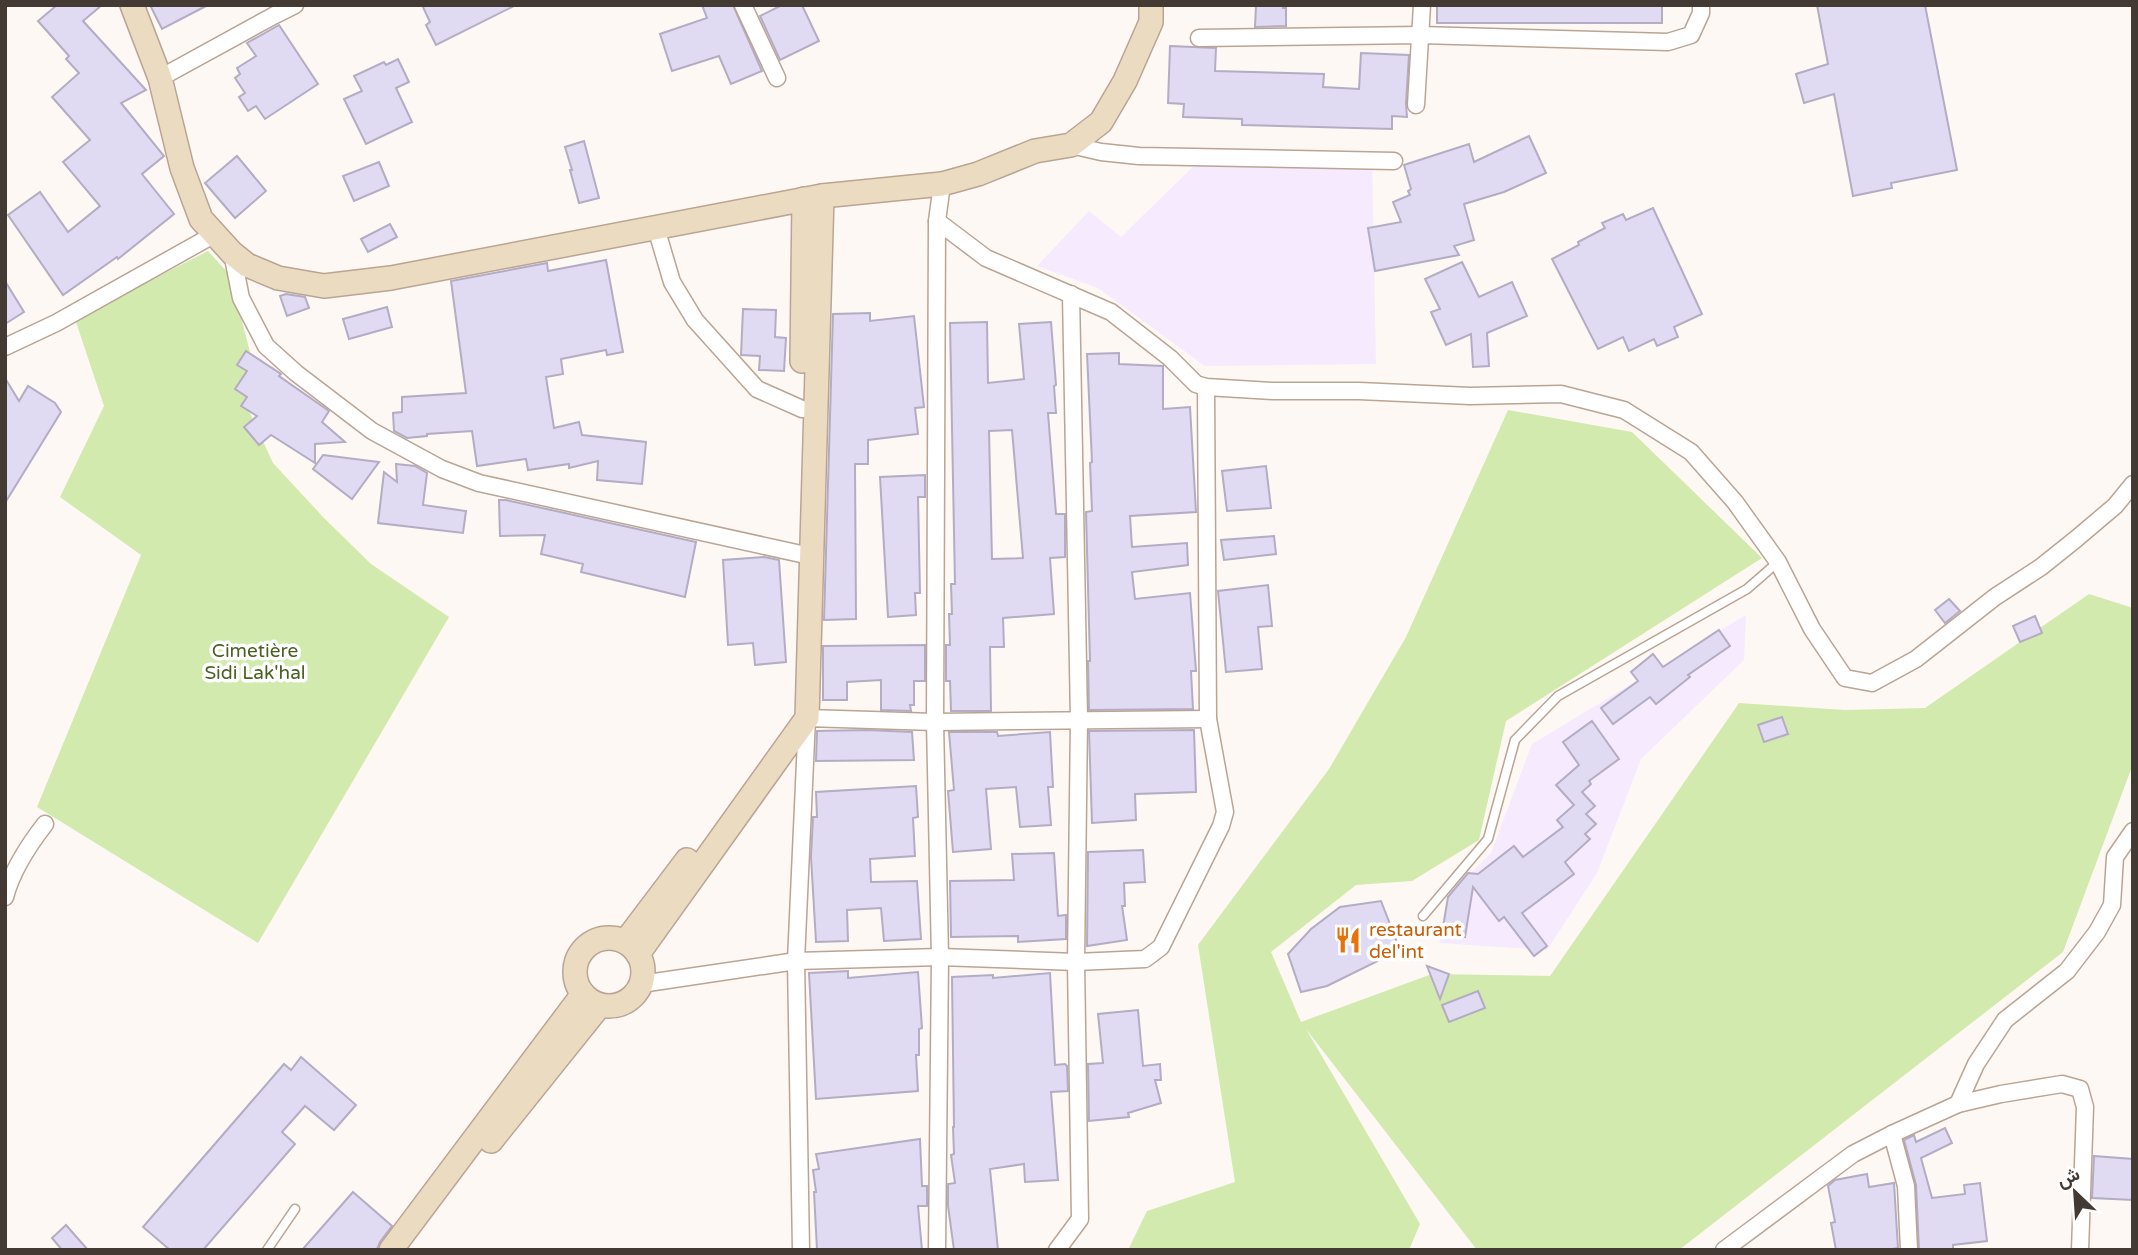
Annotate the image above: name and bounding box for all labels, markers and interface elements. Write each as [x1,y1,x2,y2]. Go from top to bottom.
park label: Cimetière Sidi Lak'hal [204,640,306,684]
place label: restaurant del'int [1369,919,1462,963]
restaurant icon: restaurant del'int [1333,925,1363,955]
north arrow [2040,1157,2110,1227]
text: ش [2053,1163,2083,1192]

